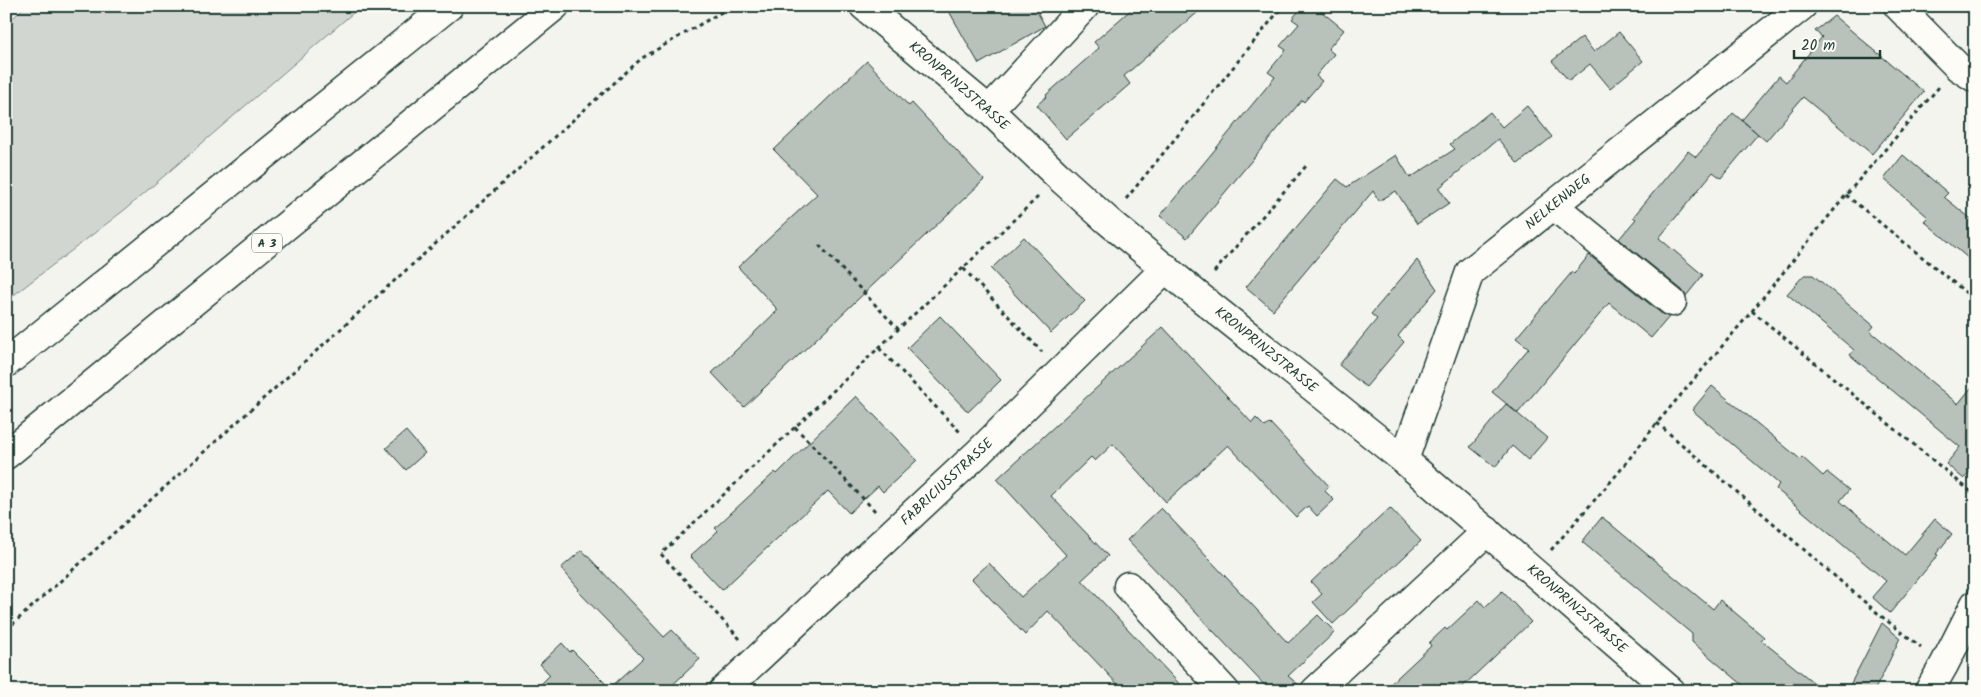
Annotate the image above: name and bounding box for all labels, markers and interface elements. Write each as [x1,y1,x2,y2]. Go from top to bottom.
scale bar [1794,28,1880,60]
text: 20 m [1801,34,1835,58]
street label: KRONPRINZSTRASSE [904,36,1015,137]
street label: NELKENWEG [1520,169,1596,235]
road number: A 3 [252,234,282,252]
street label: KRONPRINZSTRASSE [1210,301,1323,399]
street label: FABRICIUSSTRASSE [895,432,999,531]
street label: KRONPRINZSTRASSE [1522,559,1633,660]

